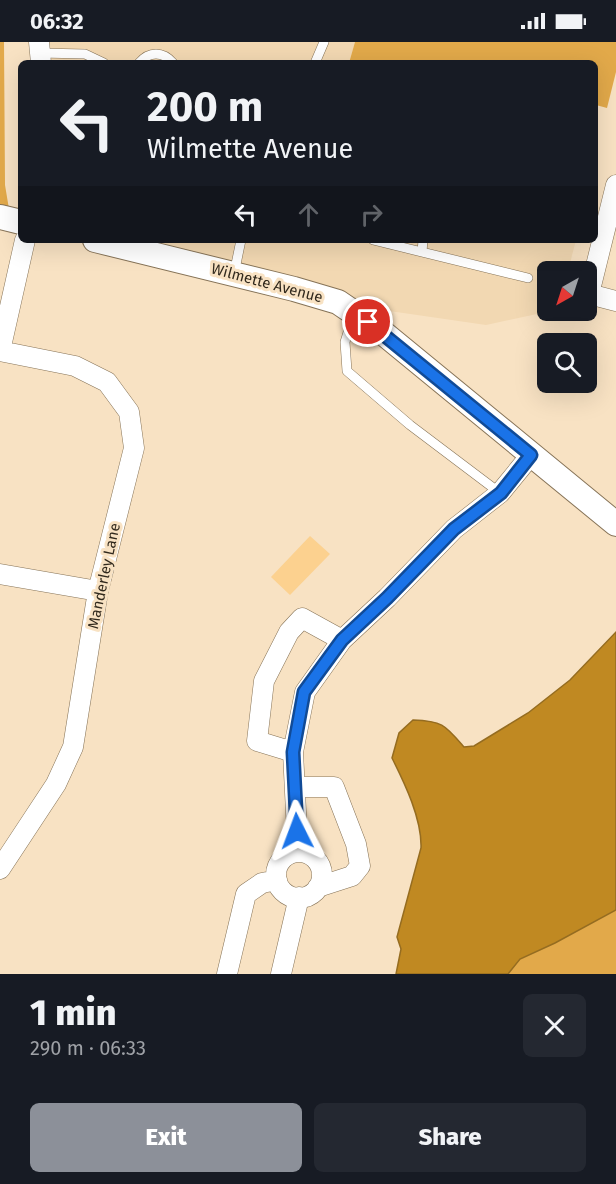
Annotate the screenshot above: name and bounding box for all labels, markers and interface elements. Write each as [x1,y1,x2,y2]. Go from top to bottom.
text: 06:32 [30,8,84,35]
text: 200 m [147,82,263,132]
icon: left [48,84,126,162]
text: Wilmette Avenue [147,133,353,165]
icon: left [229,198,262,231]
icon: ahead [292,198,325,231]
icon: right [355,198,388,231]
street label: Wilmette Avenue [209,259,325,307]
north arrow [537,261,597,321]
map controls [537,261,597,393]
pin [342,296,393,347]
icon: arrive [351,305,384,338]
button: search [537,333,597,393]
street label: Manderley Lane [84,521,124,631]
position arrow [265,799,329,863]
text: 1 min [30,991,116,1035]
button: close [523,994,586,1057]
text: 290 m · 06:33 [30,1036,146,1060]
button: Exit [30,1103,302,1172]
button: Share [314,1103,586,1172]

